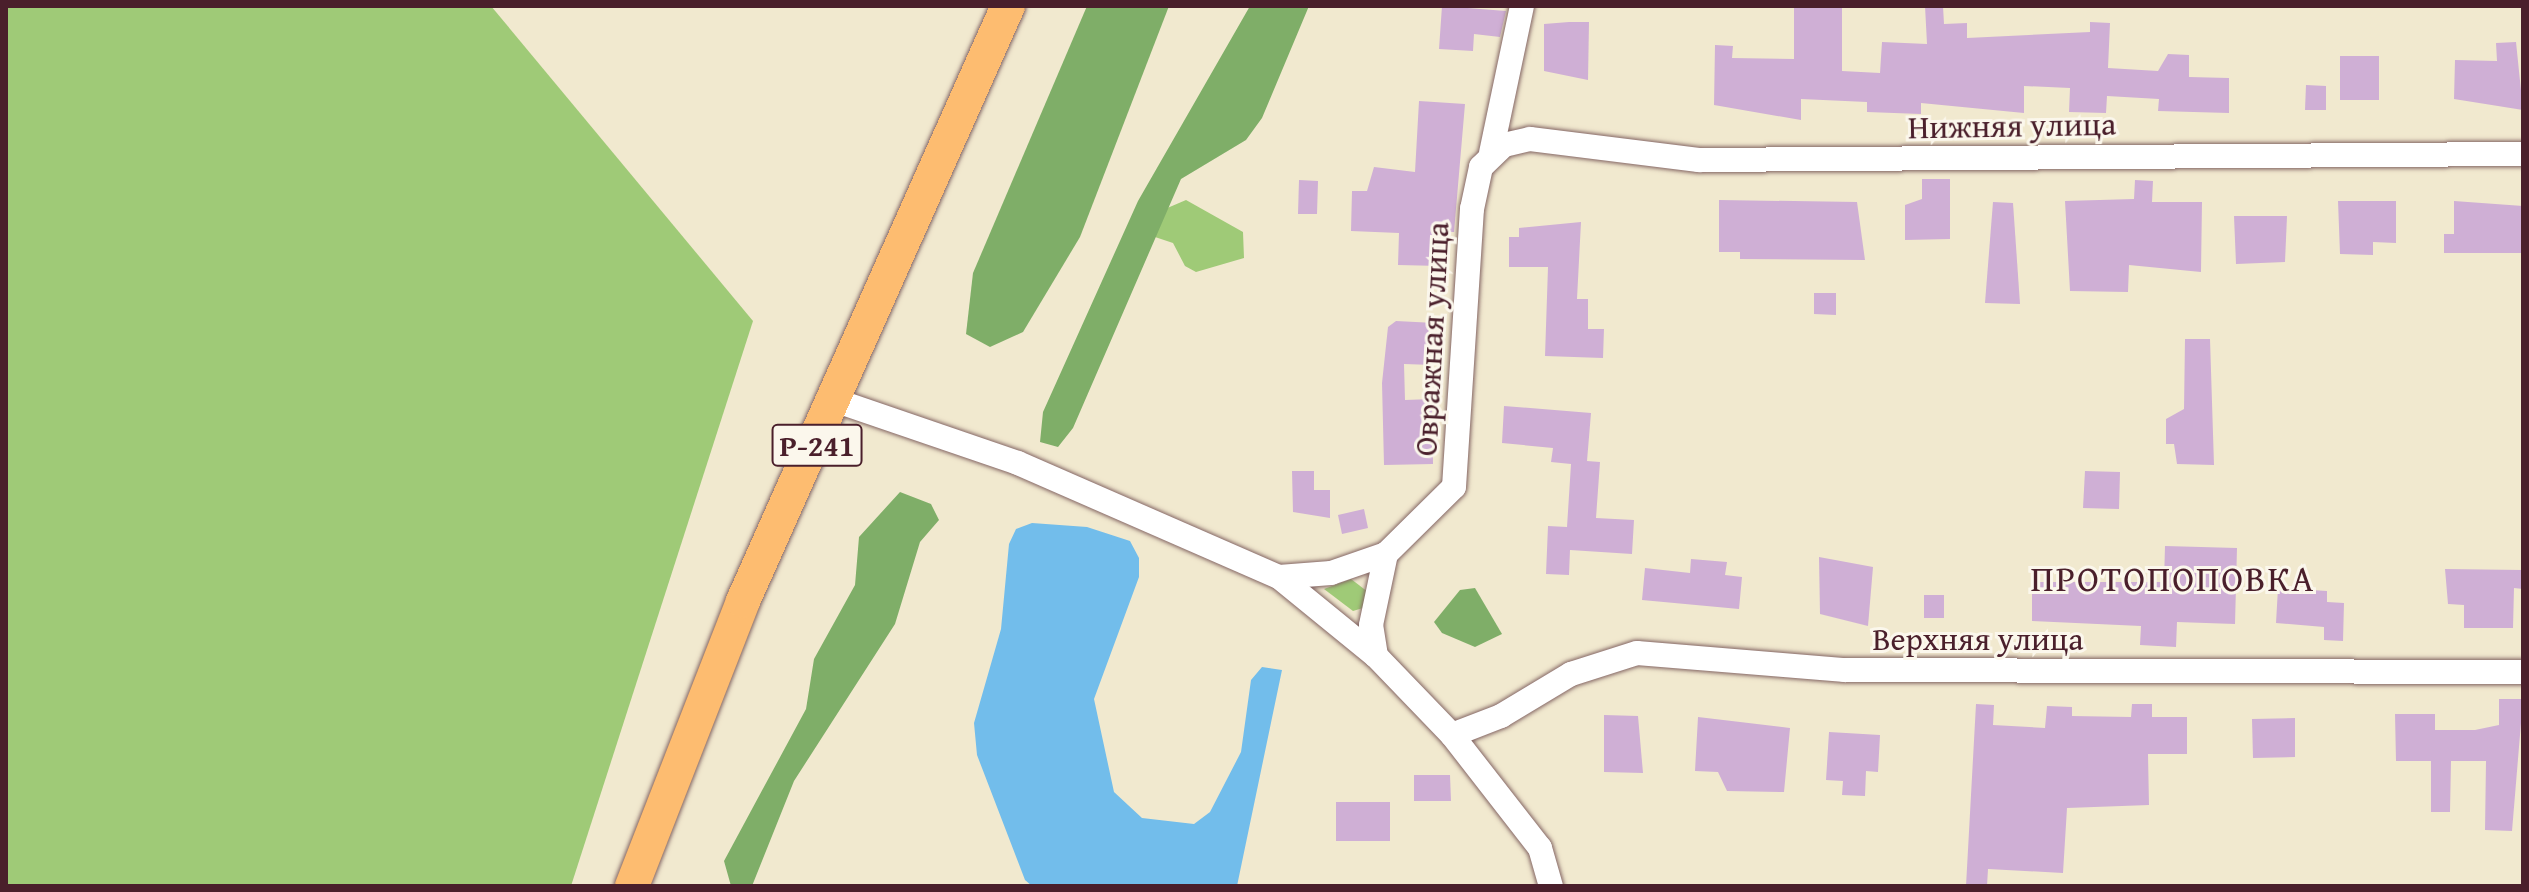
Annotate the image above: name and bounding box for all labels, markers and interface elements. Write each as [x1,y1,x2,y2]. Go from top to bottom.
street label: Нижняя улица [1908,105,2116,147]
street label: Овражная улица [1407,221,1457,457]
road number: Р-241 [771,419,863,471]
district label: ПРОТОПОПОВКА [2031,556,2315,600]
street label: Верхняя улица [1872,620,2084,658]

